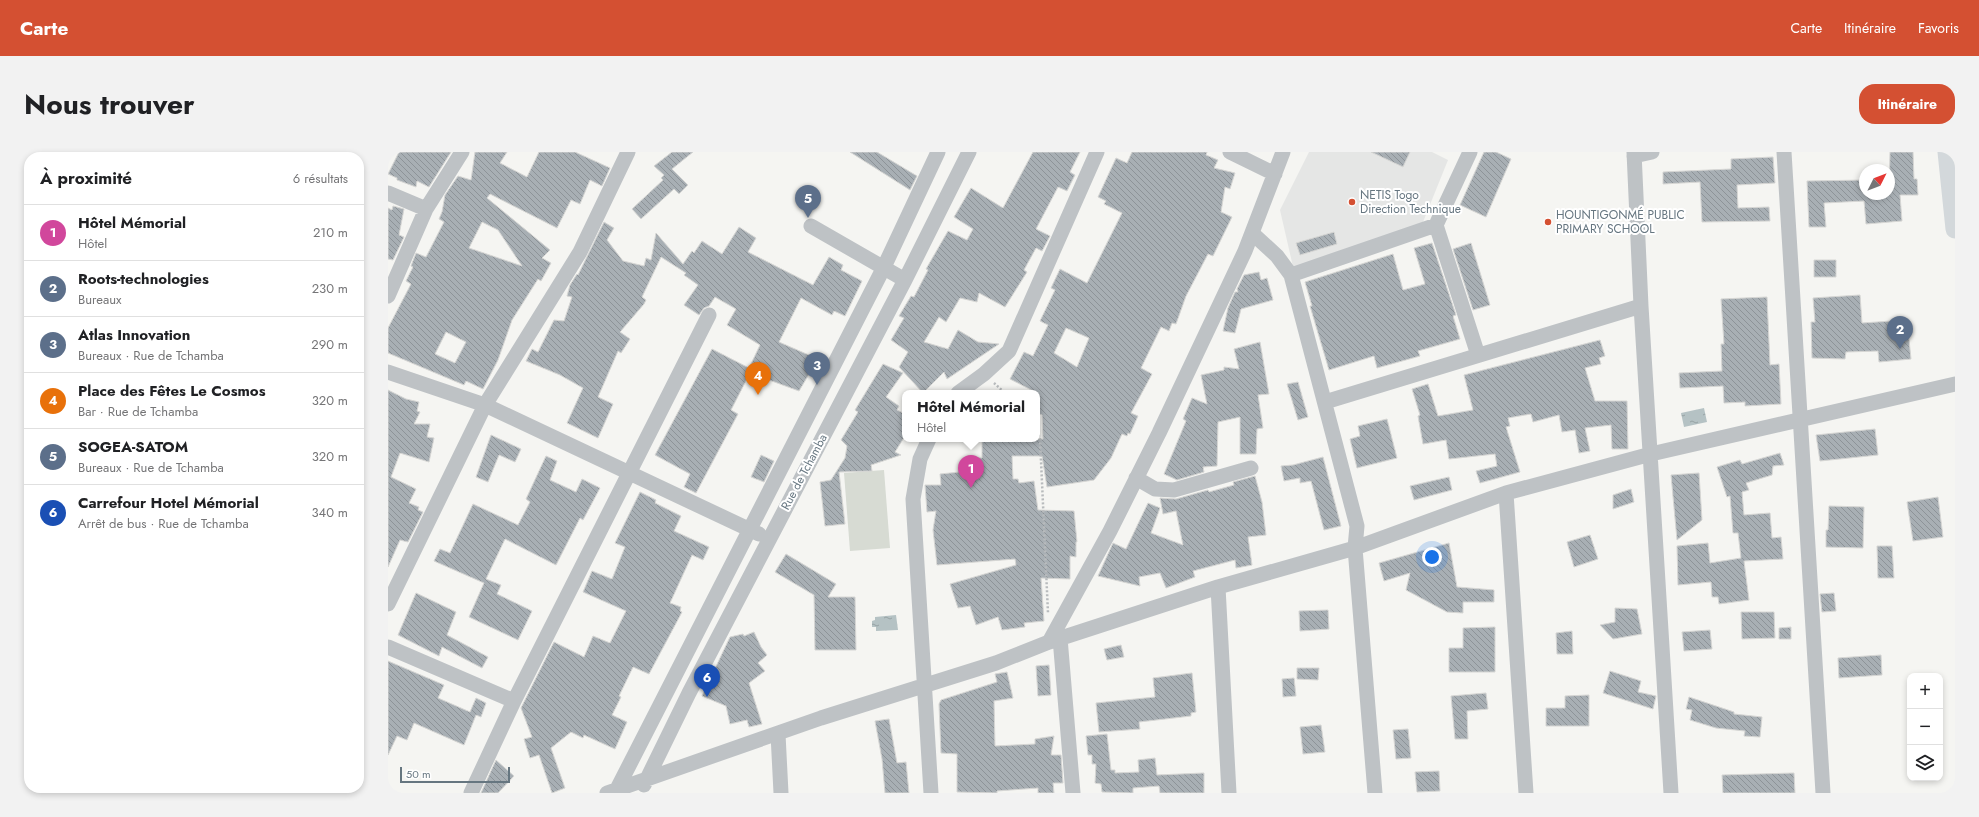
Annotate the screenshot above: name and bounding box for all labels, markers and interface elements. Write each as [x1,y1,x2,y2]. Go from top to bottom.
text: Carte [20,15,68,42]
text: Carte [1790,18,1822,38]
text: Itinéraire [1844,18,1896,38]
text: Favoris [1918,18,1959,38]
text: Nous trouver [24,84,195,125]
button: Itinéraire [1859,84,1955,124]
north arrow [1859,164,1895,200]
text: À proximité [40,166,132,190]
text: 6 résultats [293,169,348,188]
pin: 5 [795,185,821,218]
place label: NETIS Togo Direction Technique [1360,186,1461,218]
marker: NETIS Togo Direction Technique [1347,197,1357,207]
place label: HOUNTIGONMÉ PUBLIC PRIMARY SCHOOL [1556,206,1685,238]
text: Hôtel Mémorial [78,212,186,234]
marker: HOUNTIGONMÉ PUBLIC PRIMARY SCHOOL [1543,217,1553,227]
text: 1 [50,223,56,242]
text: 210 m [313,223,348,242]
text: Hôtel [78,234,107,253]
text: Roots-technologies [78,268,209,290]
text: 2 [49,279,57,298]
text: 230 m [312,279,348,298]
text: Bureaux [78,290,122,309]
pin: 2 [1887,316,1913,349]
text: Atlas Innovation [78,324,190,346]
text: 3 [49,335,57,354]
text: 290 m [311,335,348,354]
text: Bureaux · Rue de Tchamba [78,346,224,365]
pin: 3 [804,352,830,385]
pin: 4 [745,362,771,395]
text: Place des Fêtes Le Cosmos [78,380,266,402]
popup [902,390,1040,442]
text: 4 [48,391,58,410]
text: 320 m [312,391,348,410]
text: Hôtel Mémorial [917,396,1025,418]
text: Bar · Rue de Tchamba [78,402,198,421]
text: Hôtel [917,418,946,437]
street label: Rue de Tchamba [776,431,832,513]
text: SOGEA-SATOM [78,436,188,458]
text: 5 [49,447,57,466]
text: 320 m [312,447,348,466]
pin: 1 [958,455,984,488]
text: Bureaux · Rue de Tchamba [78,458,224,477]
text: Carrefour Hotel Mémorial [78,492,259,514]
text: 6 [49,503,57,522]
text: 340 m [311,503,348,522]
text: Arrêt de bus · Rue de Tchamba [78,514,249,533]
your location [1422,547,1442,567]
pin: 6 [694,664,720,697]
map controls [1907,673,1943,781]
button: + [1907,673,1943,709]
button: − [1907,709,1943,745]
button: layers [1907,745,1943,781]
scale bar [400,765,510,784]
text: 50 m [406,766,431,782]

